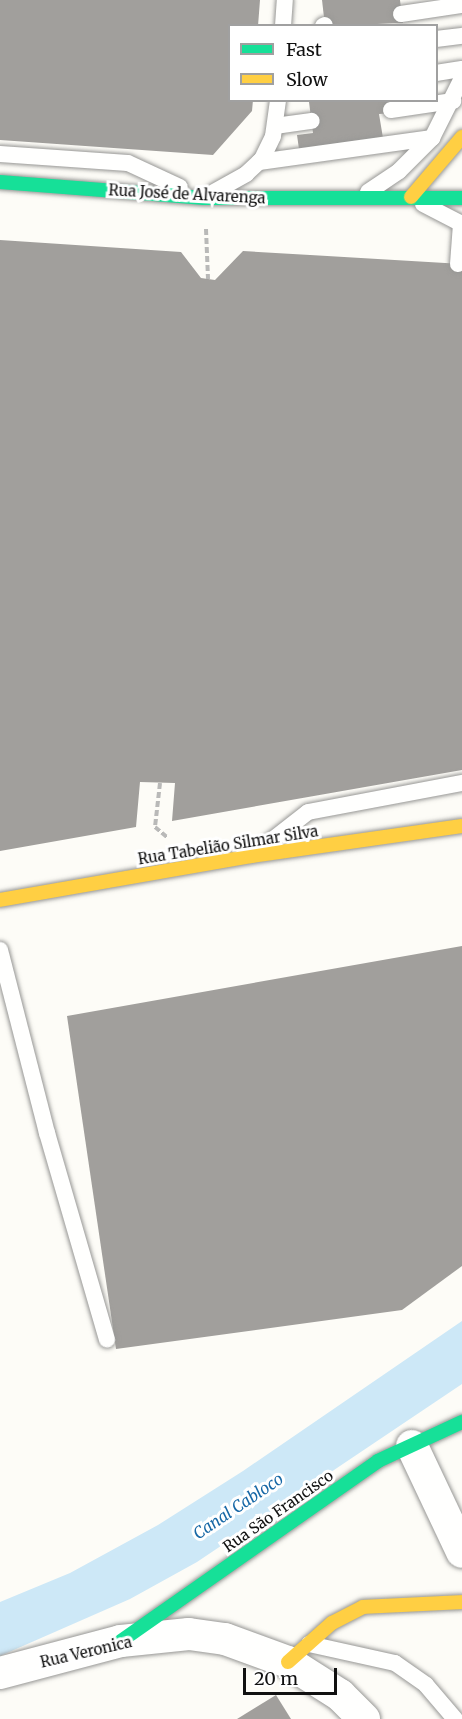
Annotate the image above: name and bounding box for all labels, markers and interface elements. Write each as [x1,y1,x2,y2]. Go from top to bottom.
legend [228,24,438,102]
text: Fast [286,38,322,61]
text: Slow [286,68,328,91]
street label: Rua José de Alvarenga [108,181,266,207]
street label: Rua Tabelião Silmar Silva [137,822,319,868]
street label: Rua São Francisco [220,1466,336,1556]
water label: Canal Cabloco [189,1469,287,1543]
street label: Rua Veronica [38,1633,134,1671]
scale bar [246,1656,340,1694]
text: 20 m [254,1667,298,1690]

